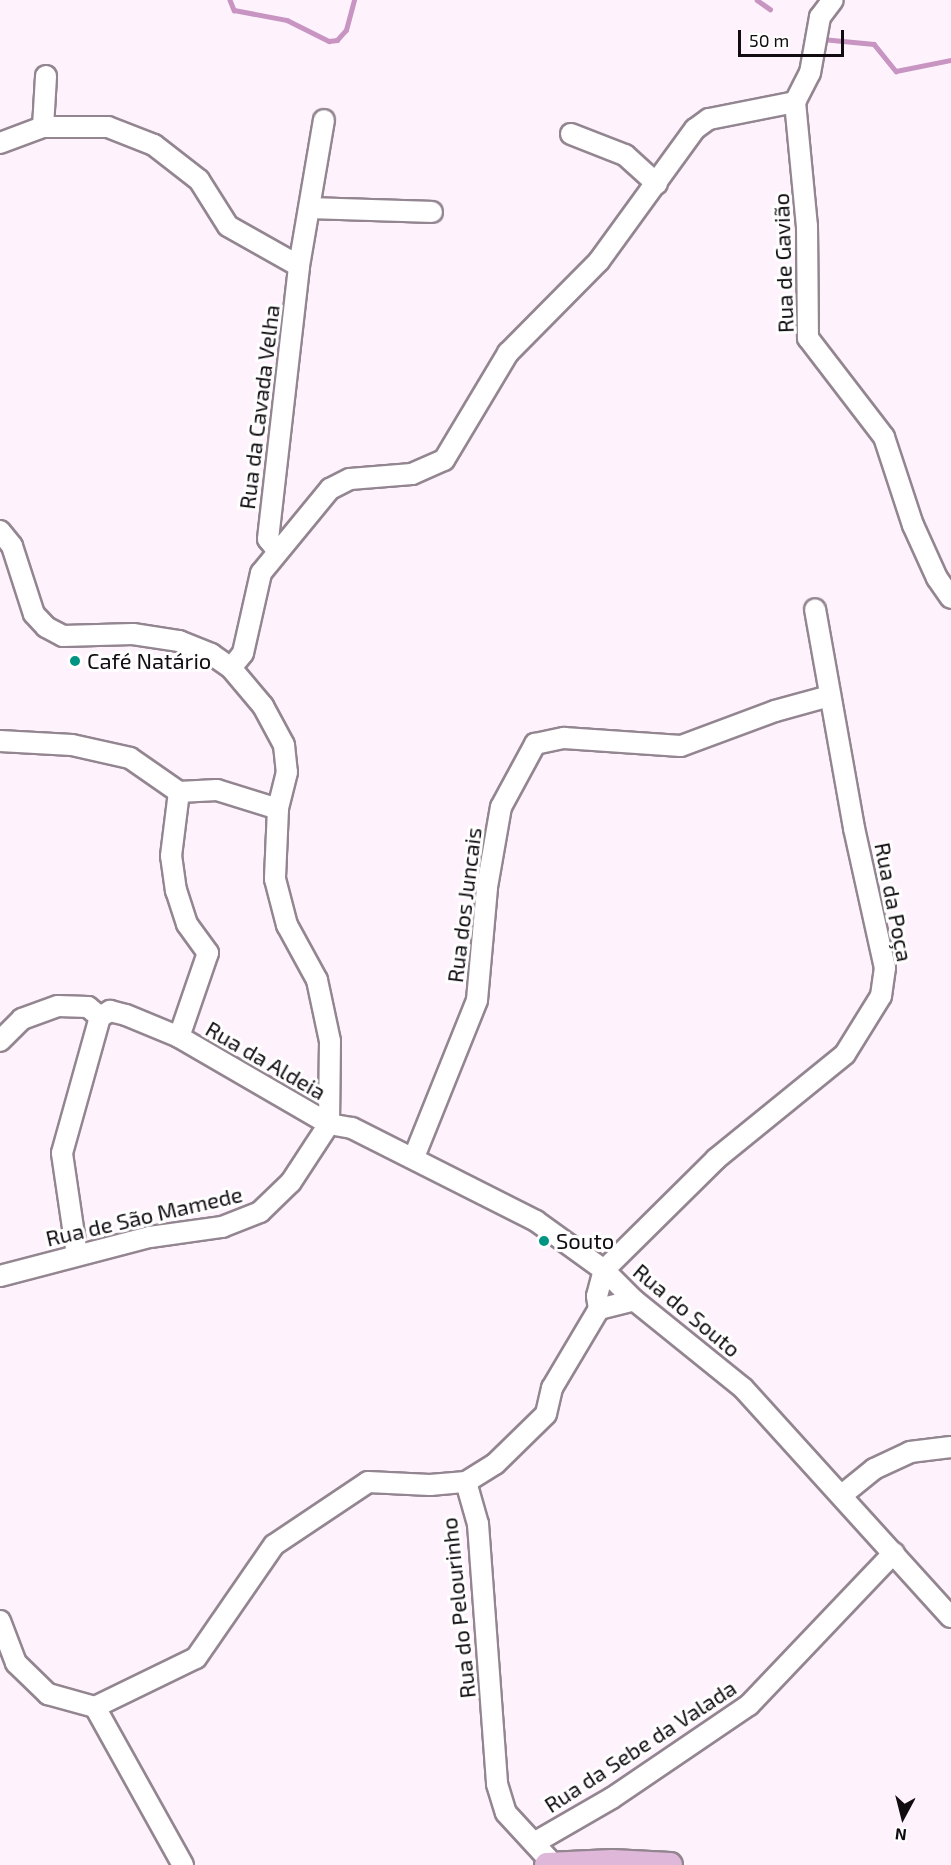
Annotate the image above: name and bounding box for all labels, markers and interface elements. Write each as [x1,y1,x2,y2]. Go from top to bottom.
scale bar [741,18,848,56]
text: 50 m [749,29,789,51]
street label: Rua de Gavião [767,193,799,333]
street label: Rua da Cavada Velha [233,303,285,511]
place label: Café Natário [87,648,211,674]
marker: Café Natário [68,654,82,668]
street label: Rua dos Juncais [441,826,487,984]
street label: Rua da Poça [870,840,918,964]
street label: Rua da Aldeia [201,1015,331,1105]
street label: Rua de São Mamede [43,1181,245,1251]
place label: Souto [556,1228,614,1254]
marker: Souto [537,1234,551,1248]
street label: Rua do Souto [628,1258,746,1362]
street label: Rua do Pelourinho [435,1516,481,1700]
street label: Rua da Sebe da Valada [539,1674,741,1818]
north arrow [873,1787,933,1847]
text: N [894,1825,908,1845]

